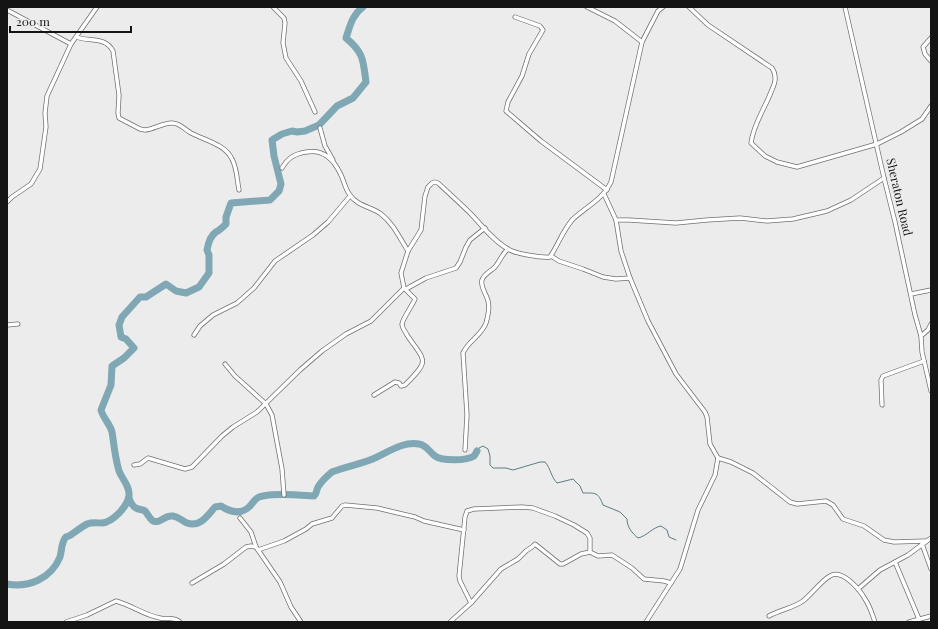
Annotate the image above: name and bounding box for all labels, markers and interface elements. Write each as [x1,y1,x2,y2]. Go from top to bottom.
scale bar [10,8,131,34]
text: 200 m [16,13,50,29]
street label: Sheraton Road [883,156,917,237]

